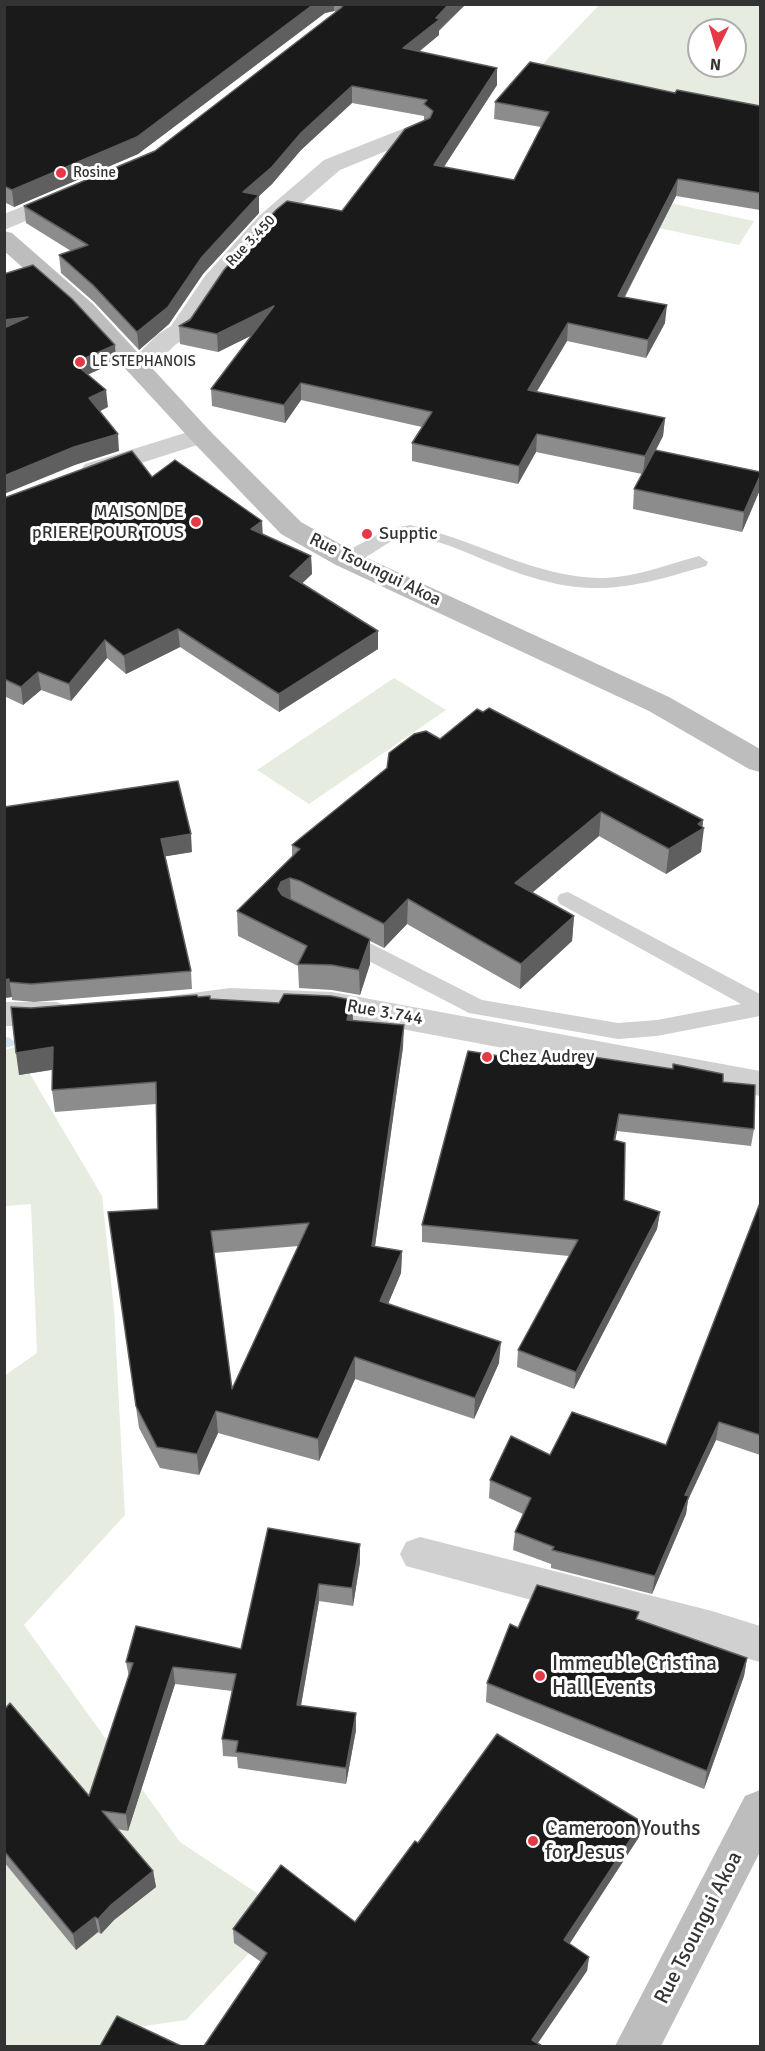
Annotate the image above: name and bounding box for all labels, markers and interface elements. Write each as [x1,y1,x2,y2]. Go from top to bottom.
north arrow [687,18,747,78]
text: N [709,53,722,74]
place label: Rosine [73,164,116,182]
marker: Rosine [54,166,68,180]
street label: Rue 3.450 [223,211,279,271]
place label: LE STEPHANOIS [92,353,196,371]
marker: LE STEPHANOIS [73,355,87,369]
place label: MAISON DE pRIERE POUR TOUS [32,501,184,544]
marker: MAISON DE pRIERE POUR TOUS [189,515,203,529]
place label: Supptic [379,523,438,545]
marker: Supptic [360,527,374,541]
street label: Rue Tsoungui Akoa [306,529,444,611]
street label: Rue 3.744 [345,996,425,1030]
place label: Chez Audrey [499,1046,594,1068]
marker: Chez Audrey [480,1050,494,1064]
place label: Immeuble Cristina Hall Events [552,1651,717,1701]
marker: Immeuble Cristina Hall Events [533,1669,547,1683]
place label: Cameroon Youths for Jesus [545,1816,700,1866]
marker: Cameroon Youths for Jesus [526,1834,540,1848]
street label: Rue Tsoungui Akoa [650,1848,748,2008]

